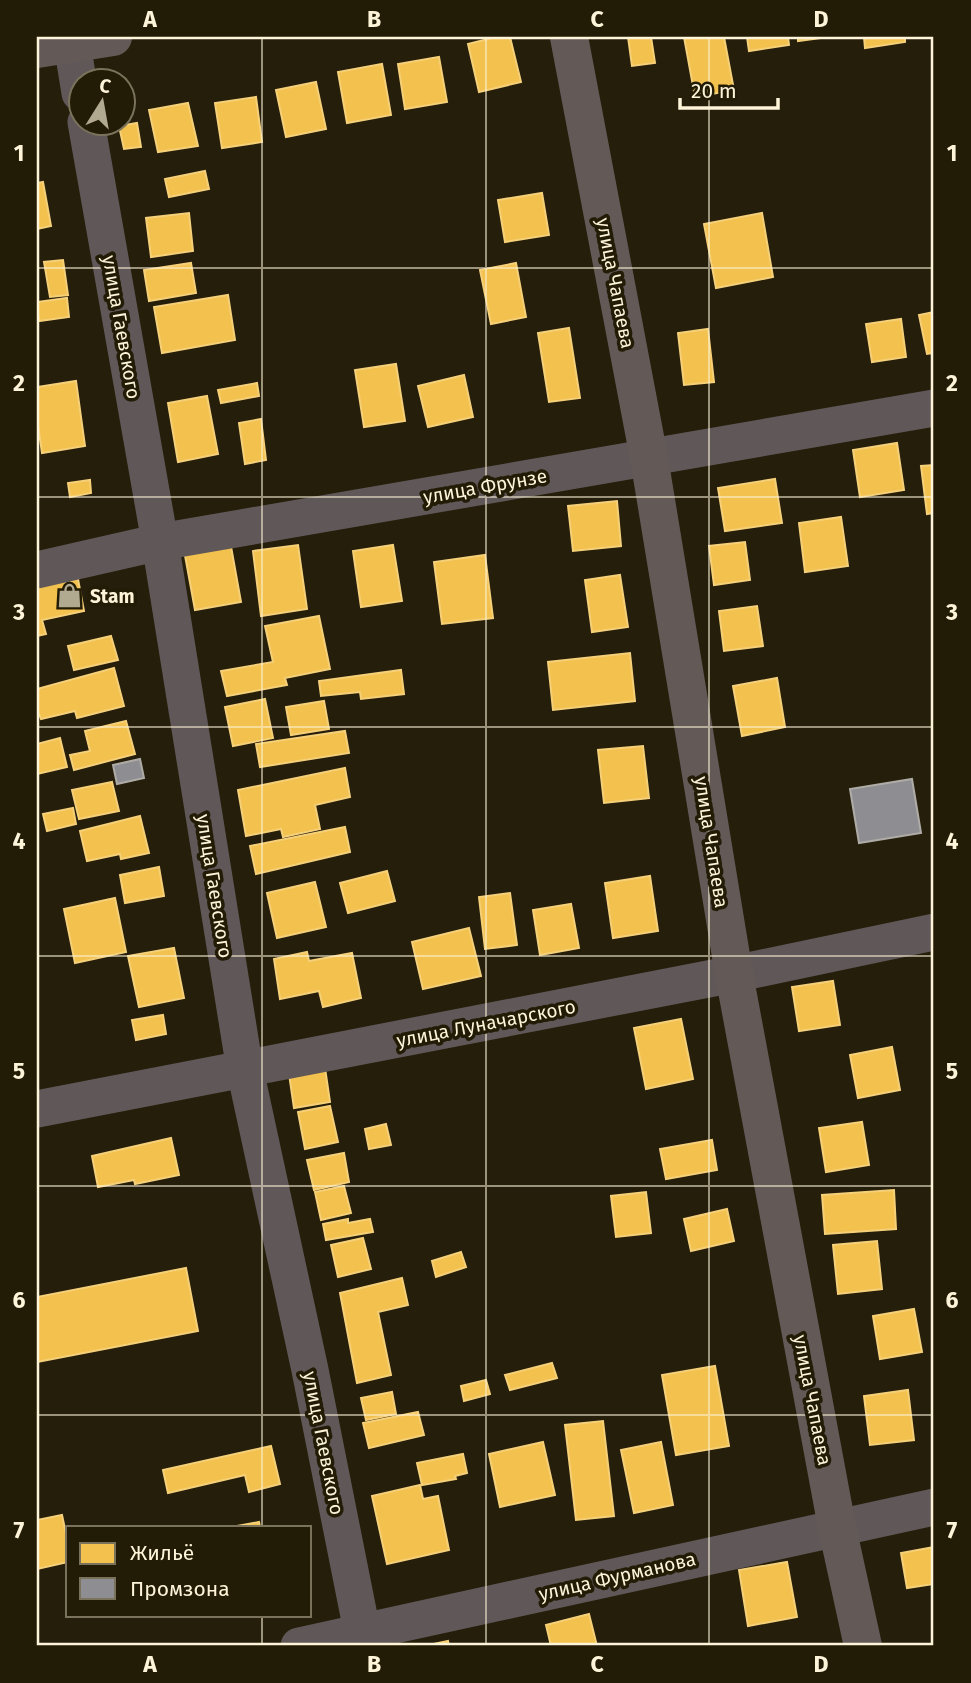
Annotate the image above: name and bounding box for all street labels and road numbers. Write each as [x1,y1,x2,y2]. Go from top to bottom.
street label: улица Чапаева [592,216,639,350]
street label: улица Гаевского [98,253,145,401]
street label: улица Фрунзе [421,464,549,509]
street label: улица Чапаева [690,775,733,909]
street label: улица Гаевского [192,812,237,960]
street label: улица Луначарского [394,995,578,1052]
street label: улица Чапаева [789,1333,836,1467]
street label: улица Гаевского [298,1369,349,1517]
street label: улица Фурманова [536,1547,698,1606]

